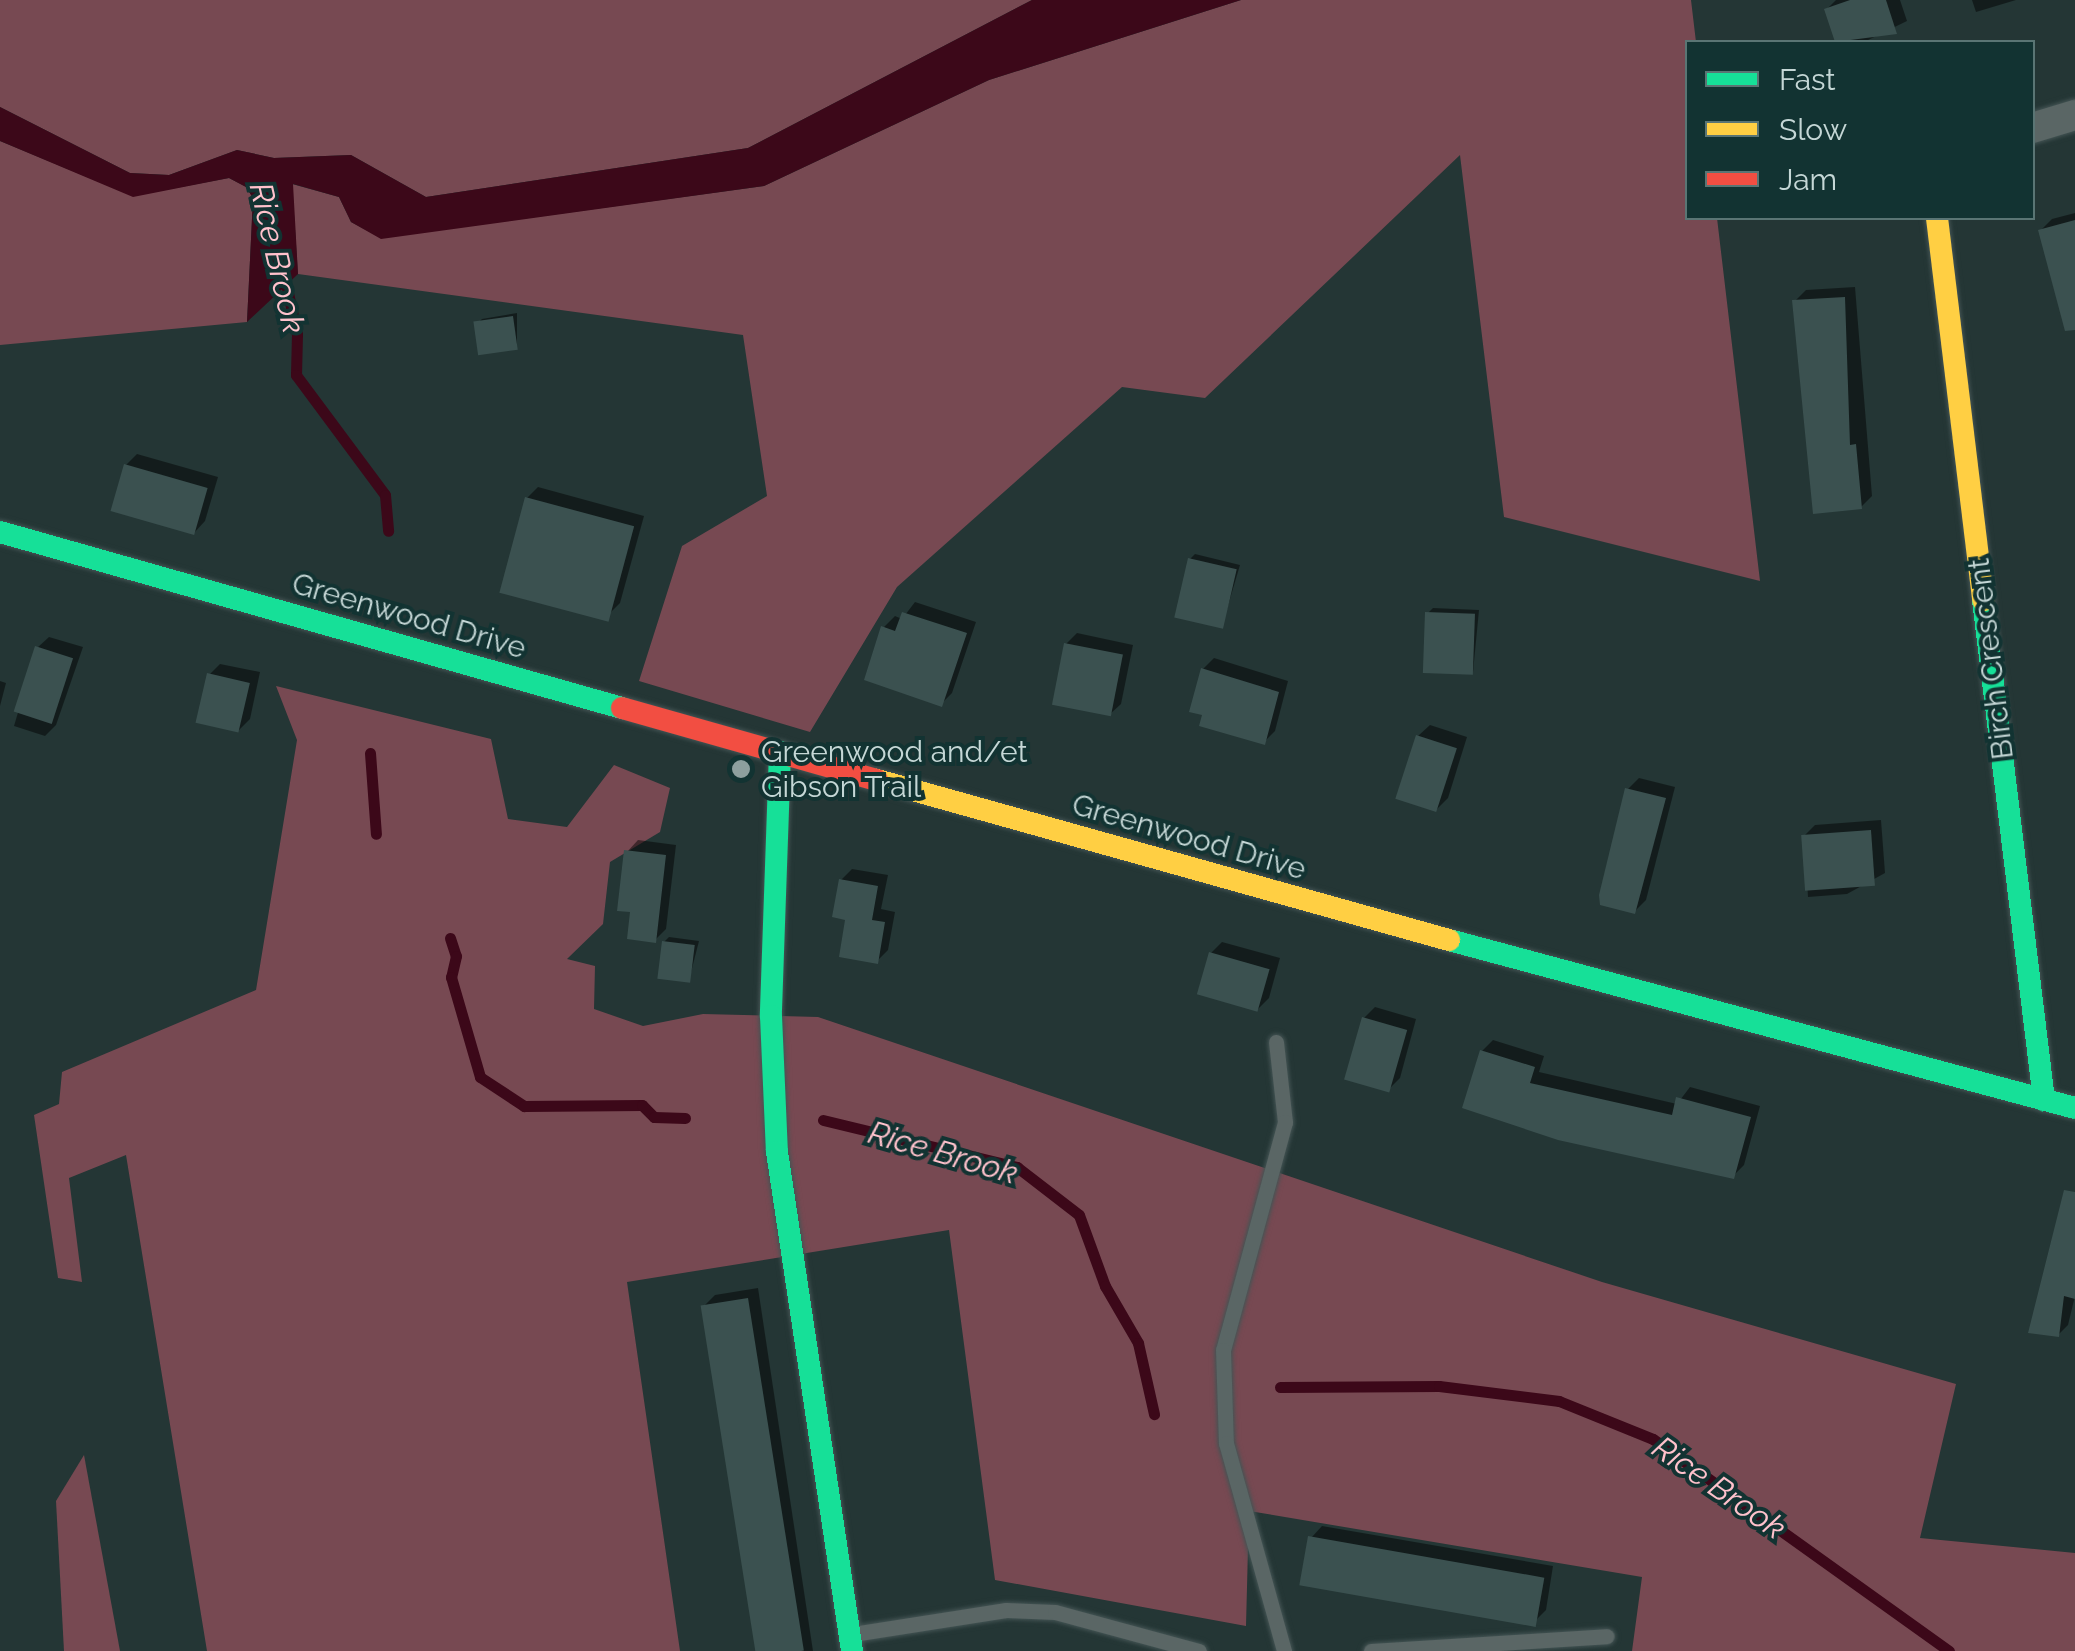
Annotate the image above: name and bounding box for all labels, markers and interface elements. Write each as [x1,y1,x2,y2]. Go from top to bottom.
legend [1685,40,2035,220]
text: Fast [1779,62,1836,97]
text: Slow [1779,112,1847,147]
text: Jam [1779,162,1837,197]
water label: Rice Brook [241,179,313,337]
street label: Birch Crescent [1961,556,2021,762]
street label: Greenwood Drive [288,565,530,667]
place label: Greenwood and/et Gibson Trail [761,734,1028,804]
marker: Greenwood and/et Gibson Trail [730,758,752,780]
street label: Greenwood Drive [1068,786,1310,888]
water label: Rice Brook [864,1113,1022,1193]
water label: Rice Brook [1645,1428,1793,1548]

